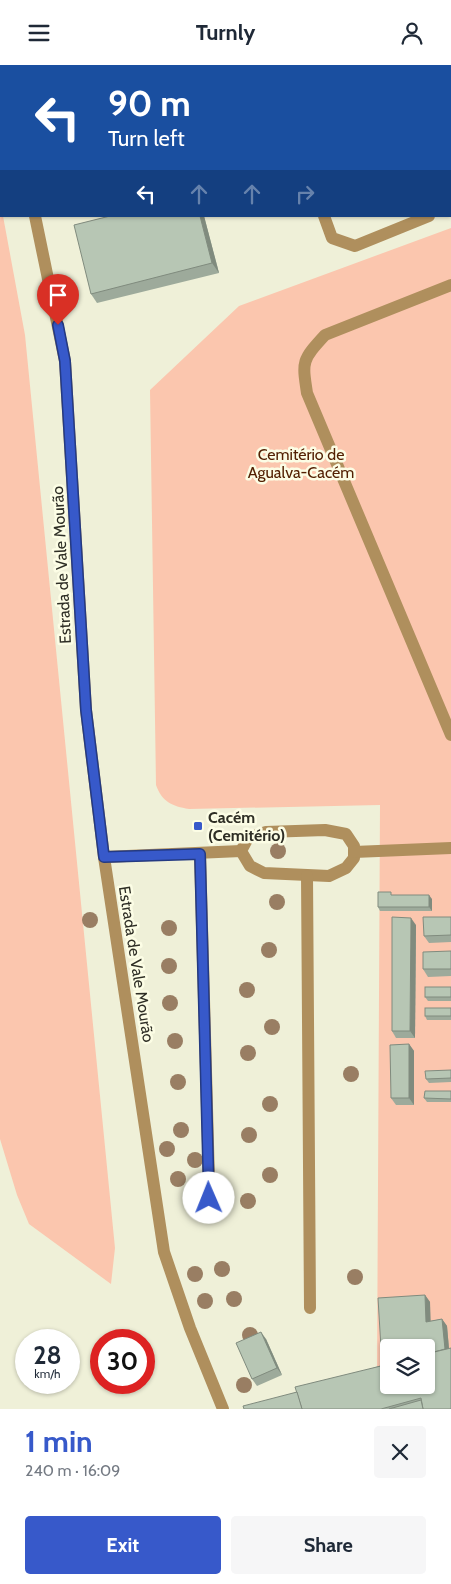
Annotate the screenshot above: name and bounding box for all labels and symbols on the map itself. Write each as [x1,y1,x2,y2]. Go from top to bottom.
pin [37,274,79,325]
park label: Cemitério de Agualva-Cacém [248,445,354,482]
street label: Estrada de Vale Mourão [48,485,75,644]
place label: Cacém (Cemitério) [208,808,285,845]
marker: Cacém (Cemitério) [192,820,204,832]
street label: Estrada de Vale Mourão [115,885,158,1044]
position arrow [182,1171,234,1223]
speed limit sign: 30 [90,1329,155,1394]

